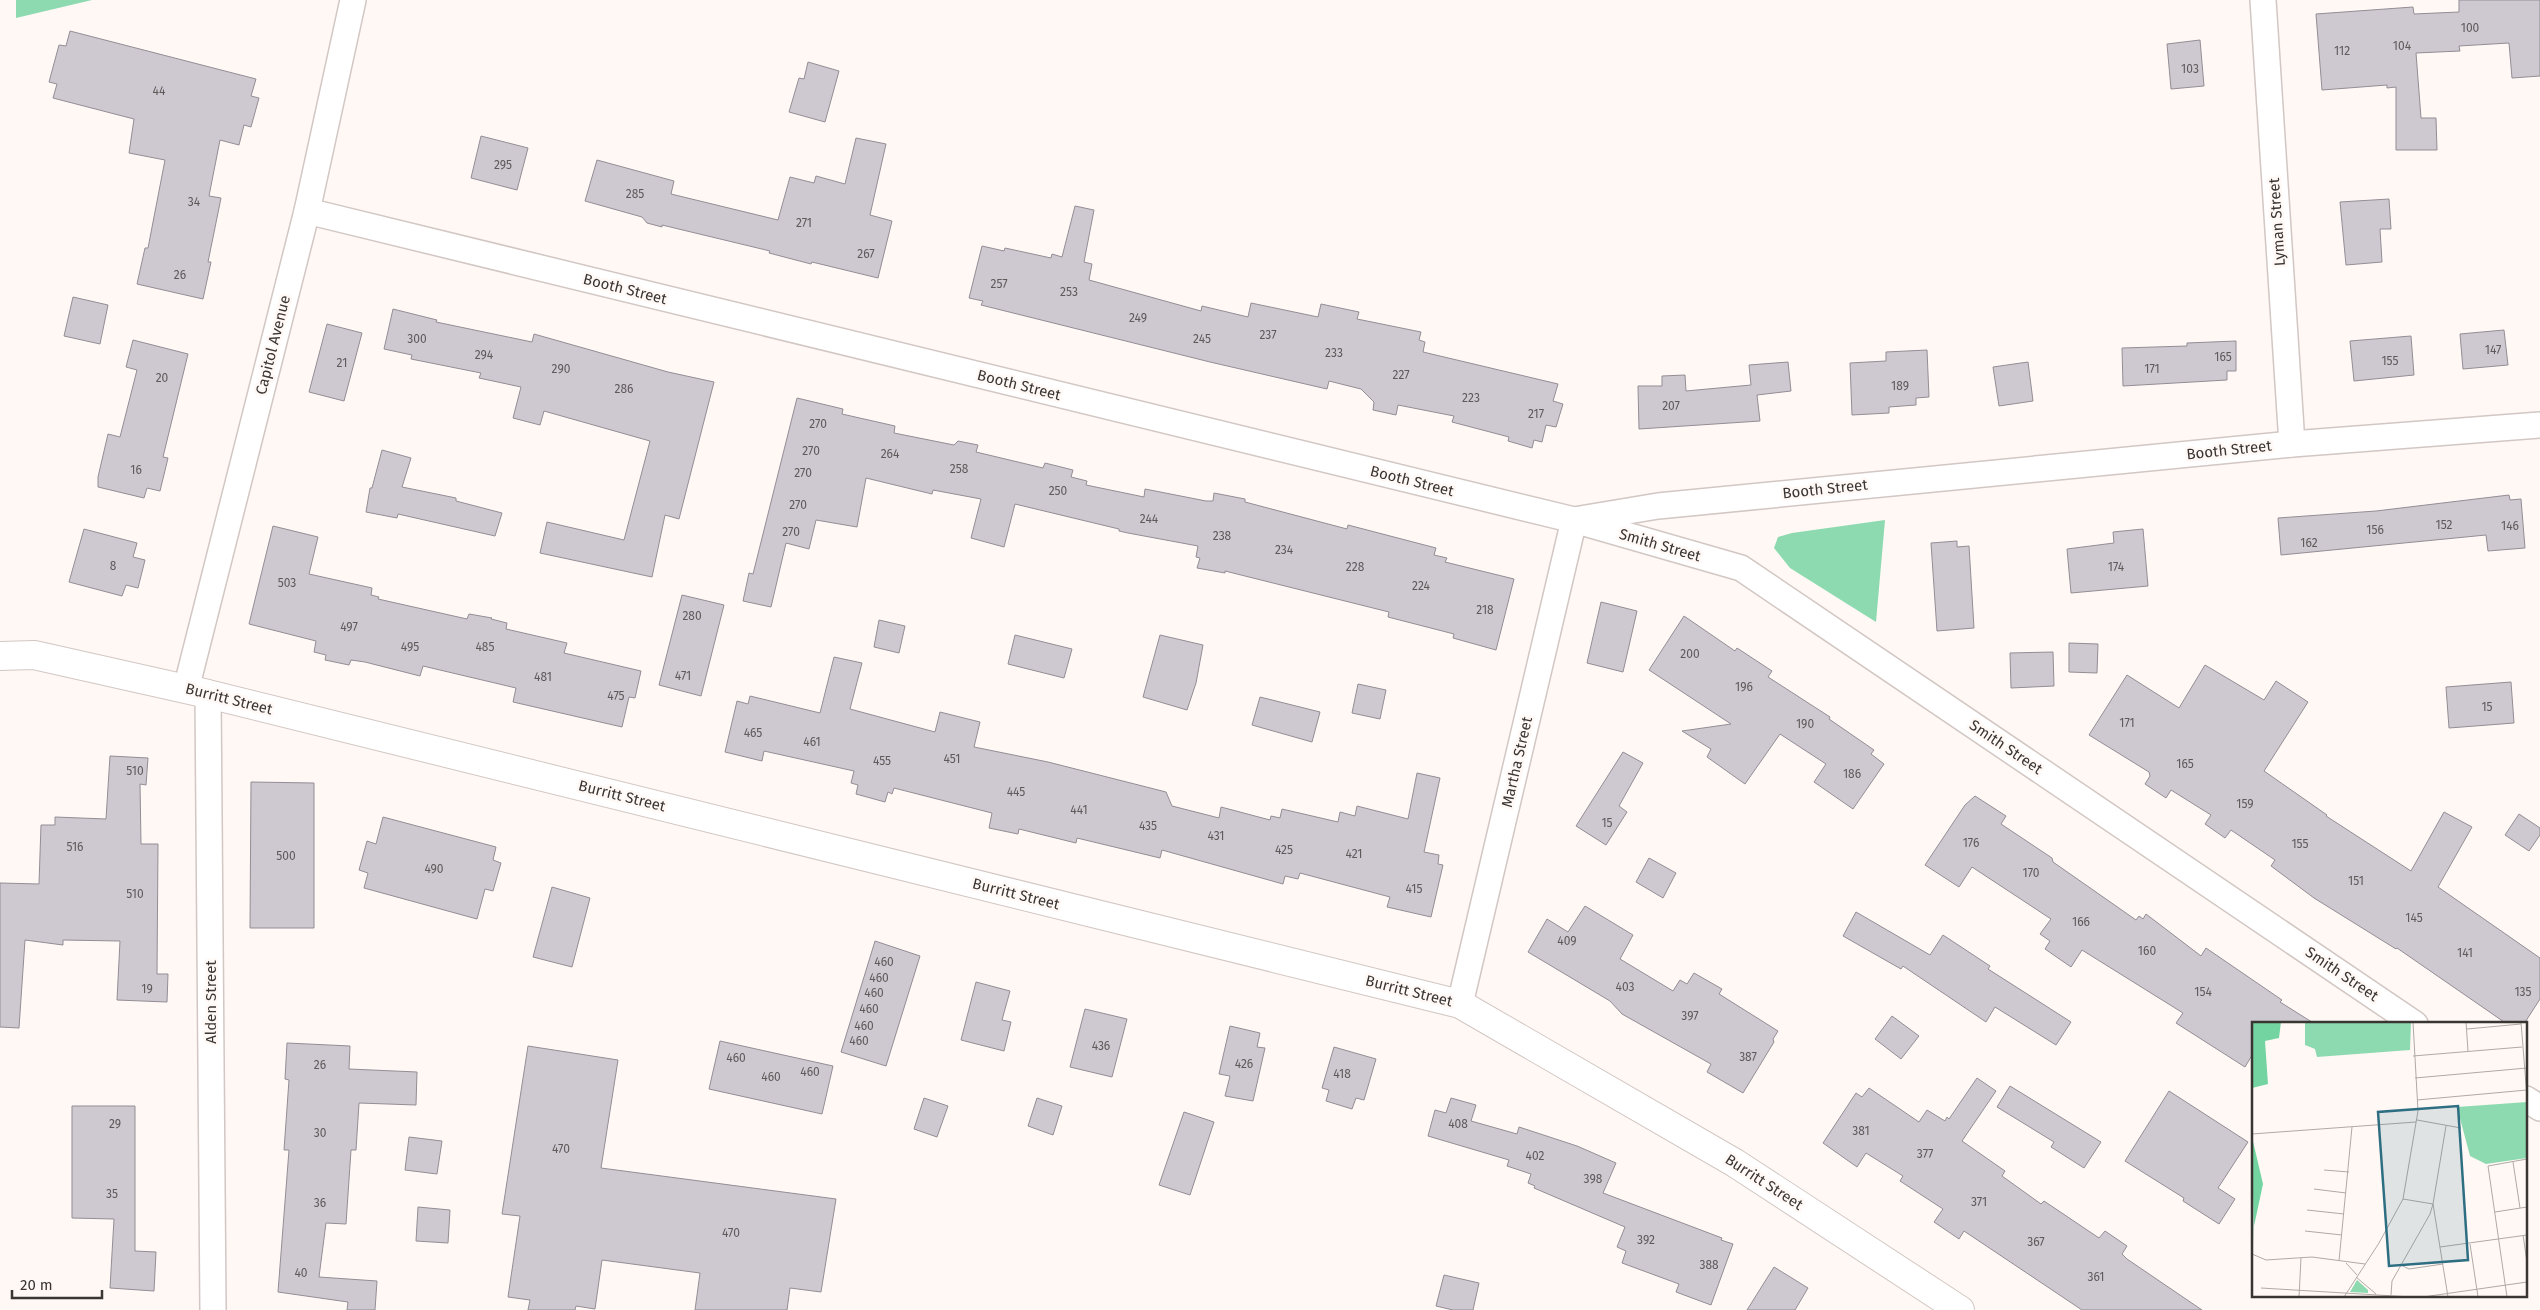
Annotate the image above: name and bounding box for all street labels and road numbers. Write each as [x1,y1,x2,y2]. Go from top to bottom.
street label: Lyman Street [2265,177,2289,267]
street label: Booth Street [581,270,669,308]
street label: Capitol Avenue [252,294,294,396]
street label: Booth Street [975,366,1063,404]
street label: Booth Street [2186,437,2273,463]
street label: Booth Street [1368,462,1456,500]
street label: Booth Street [1782,476,1869,502]
street label: Smith Street [1617,525,1703,565]
street label: Burritt Street [184,679,275,719]
street label: Martha Street [1498,714,1536,809]
street label: Smith Street [1966,716,2046,778]
street label: Burritt Street [577,776,668,816]
street label: Burritt Street [971,874,1062,914]
street label: Smith Street [2302,943,2382,1005]
street label: Alden Street [202,960,220,1044]
street label: Burritt Street [1364,971,1455,1011]
street label: Burritt Street [1722,1150,1807,1214]

